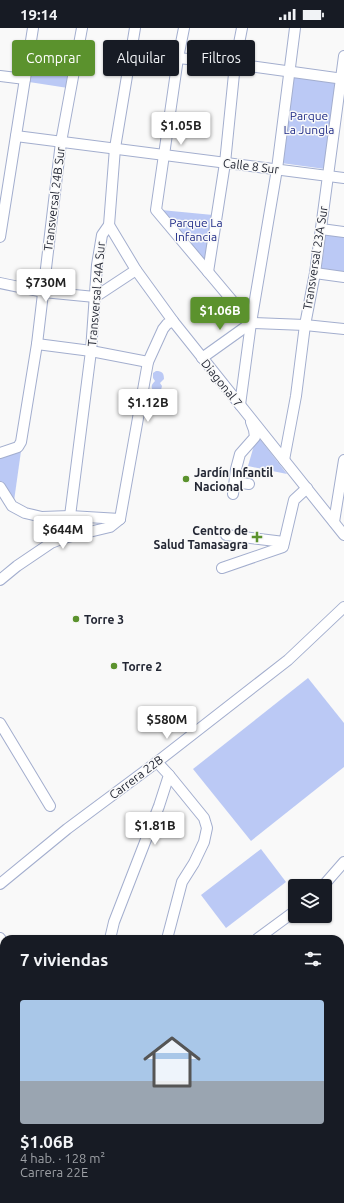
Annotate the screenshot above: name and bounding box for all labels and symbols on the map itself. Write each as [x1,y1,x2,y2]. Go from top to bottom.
park label: Parque La Jungla [284,109,334,136]
pin: $1.05B [148,112,214,146]
street label: Transversal 24B Sur [41,146,67,252]
street label: Calle 8 Sur [222,156,280,176]
street label: Transversal 23A Sur [300,205,330,311]
park label: Parque La Infancia [169,216,223,243]
street label: Transversal 24A Sur [85,241,107,347]
pin: $730M [18,269,74,303]
pin: $1.06B [187,297,253,331]
street label: Diagonal 7 [199,357,245,409]
pin: $1.12B [115,389,181,423]
place label: Jardín Infantil Nacional [194,466,274,493]
marker: Jardín Infantil Nacional [181,474,191,484]
pin: $644M [35,516,91,550]
place label: Centro de Salud Tamasagra [153,524,248,551]
marker: Centro de Salud Tamasagra [251,531,263,543]
place label: Torre 3 [84,613,124,626]
marker: Torre 3 [71,614,81,624]
place label: Torre 2 [122,660,162,673]
marker: Torre 2 [109,661,119,671]
pin: $580M [139,706,195,740]
street label: Carrera 22B [107,753,165,801]
pin: $1.81B [122,812,188,846]

